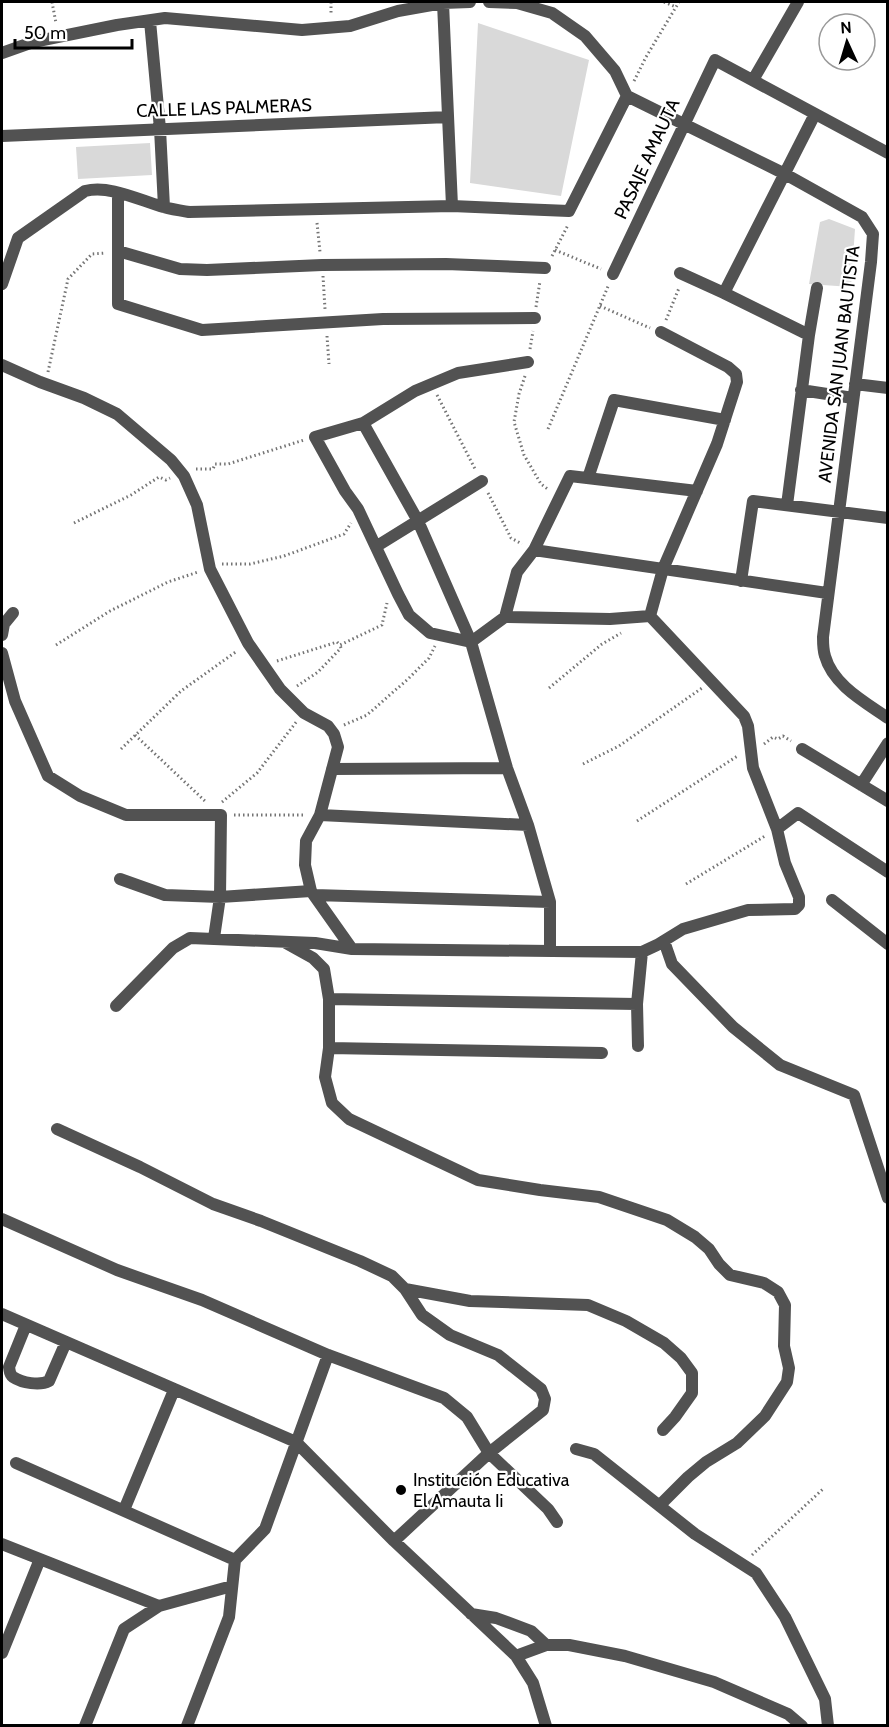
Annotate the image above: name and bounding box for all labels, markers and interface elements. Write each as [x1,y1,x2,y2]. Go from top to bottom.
scale bar [15,12,132,50]
north arrow [817,12,877,72]
text: N [840,18,852,37]
text: 50 m [24,22,66,44]
street label: CALLE LAS PALMERAS [136,94,312,122]
street label: PASAJE AMAUTA [610,95,684,223]
street label: AVENIDA SAN JUAN BAUTISTA [814,244,864,484]
place label: Institución Educativa El Amauta Ii [413,1469,570,1512]
marker: Institución Educativa El Amauta Ii [394,1483,408,1497]

